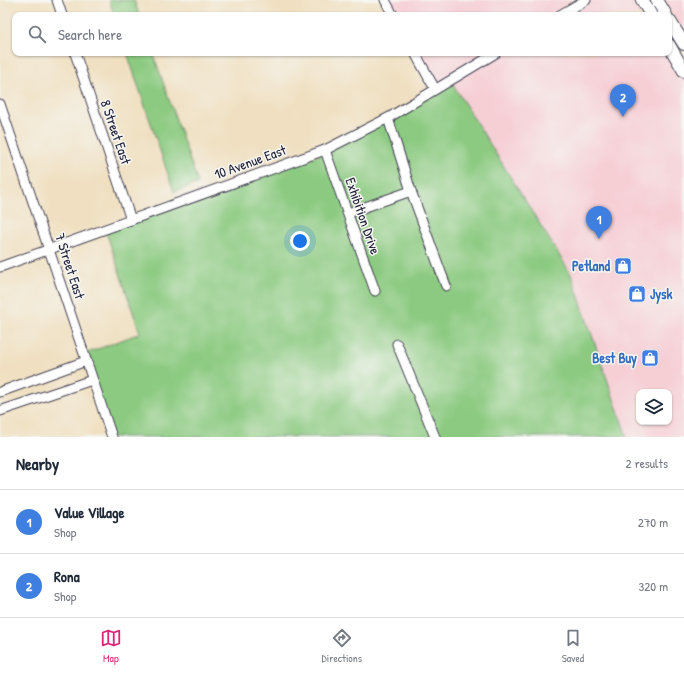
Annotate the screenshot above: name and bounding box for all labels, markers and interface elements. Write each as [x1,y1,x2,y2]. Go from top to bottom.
search box [12,12,672,56]
icon: search [26,23,48,45]
text: Search here [58,24,122,45]
pin: 2 [610,84,636,117]
street label: 8 Street East [97,97,136,167]
street label: 10 Avenue East [211,140,289,183]
street label: Exhibition Drive [341,175,386,257]
pin: 1 [586,206,612,239]
street label: 7 Street East [51,231,90,301]
your location [290,231,310,251]
place label: Petland [572,256,611,275]
shop icon: Petland [613,256,633,276]
shop icon: Jysk [627,284,647,304]
place label: Jysk [650,284,672,305]
place label: Best Buy [592,348,637,369]
shop icon: Best Buy [640,348,660,368]
map controls [636,389,672,425]
button: layers [636,389,672,425]
text: Nearby [16,452,59,475]
text: 2 results [626,454,668,472]
text: Value Village [54,502,125,523]
text: 1 [27,513,31,531]
text: 270 m [638,513,668,531]
text: Shop [54,523,76,541]
text: Rona [54,566,80,587]
text: 2 [26,577,32,595]
text: 320 m [638,577,668,595]
text: Shop [54,587,76,605]
tab: Map [100,627,122,665]
tab: Directions [322,627,362,665]
tab: Saved [562,627,584,665]

